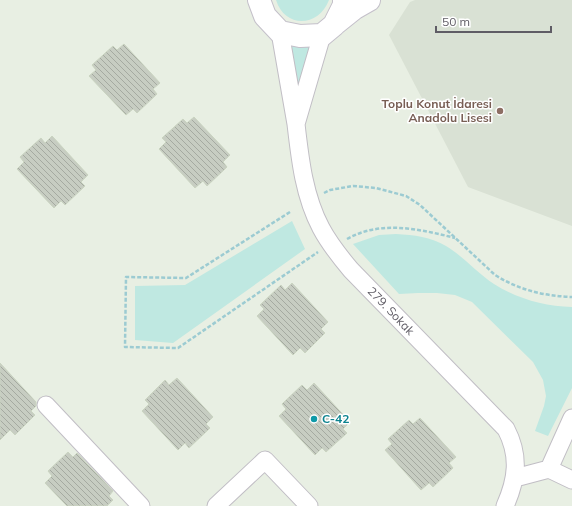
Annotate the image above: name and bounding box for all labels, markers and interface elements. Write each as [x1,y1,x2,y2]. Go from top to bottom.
scale bar [436,8,551,34]
text: 50 m [442,14,470,29]
place label: Toplu Konut İdaresi Anadolu Lisesi [382,96,492,125]
marker: Toplu Konut İdaresi Anadolu Lisesi [495,106,505,116]
street label: 279. Sokak [365,283,419,338]
place label: C-42 [322,411,349,426]
marker: C-42 [309,414,319,424]

